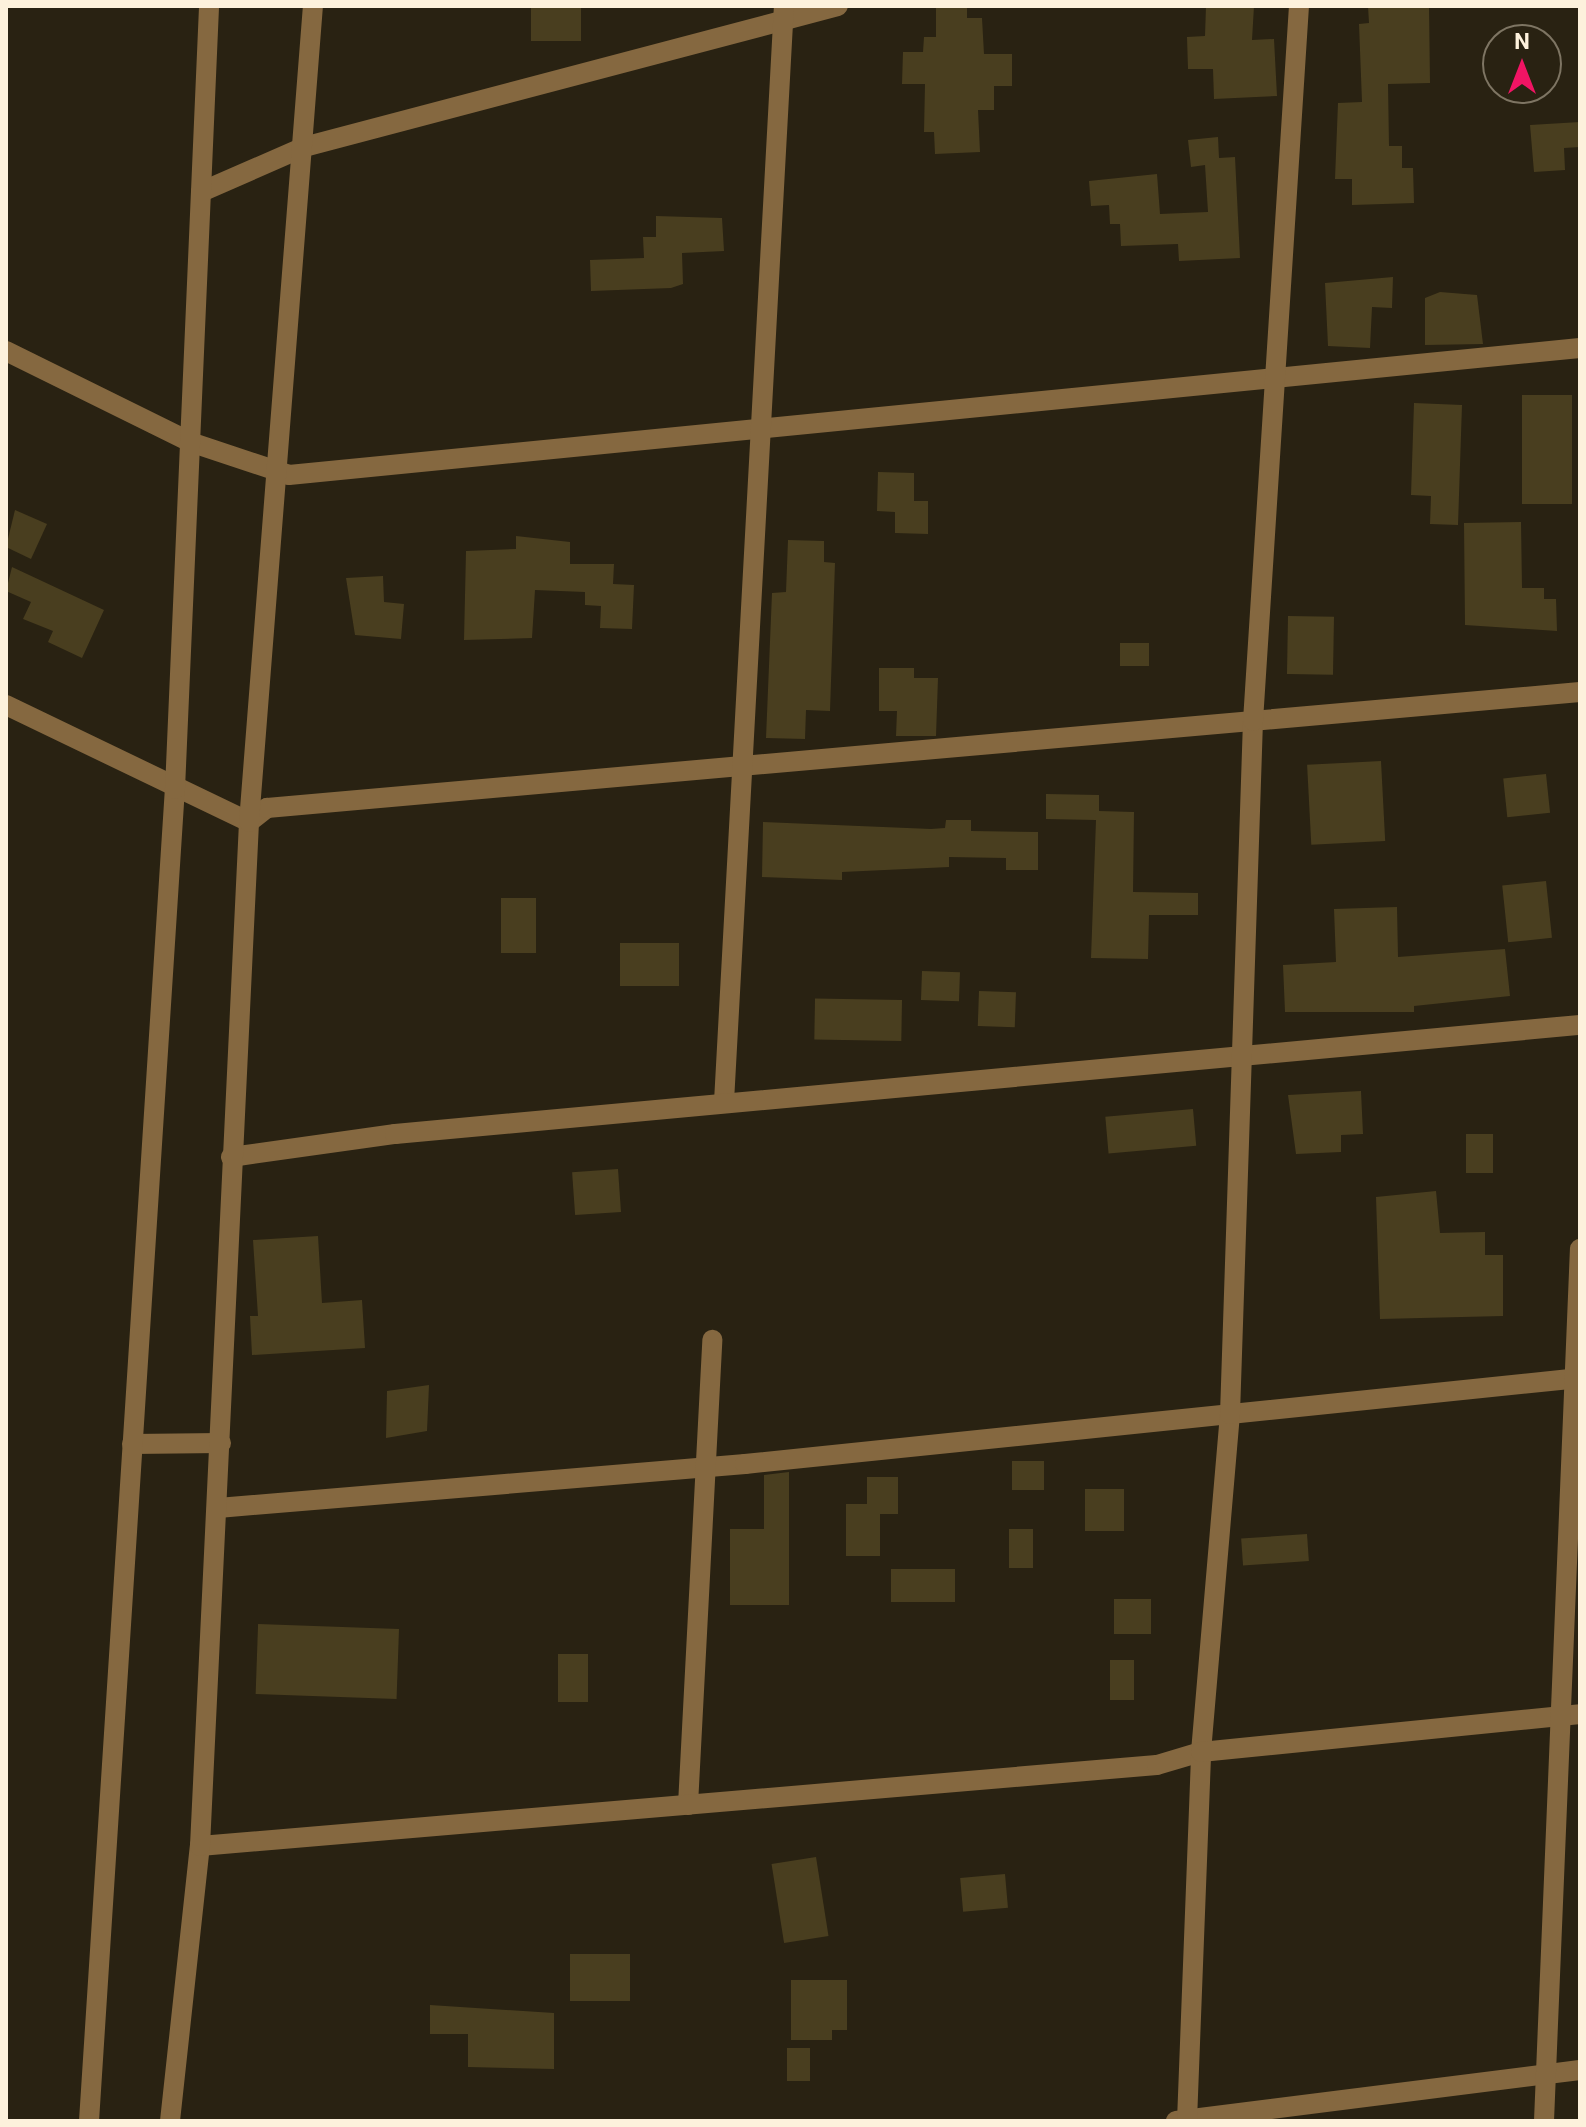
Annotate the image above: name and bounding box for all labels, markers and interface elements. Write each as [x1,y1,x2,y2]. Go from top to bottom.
north arrow [1482,24,1562,104]
text: N [1514,29,1530,54]

